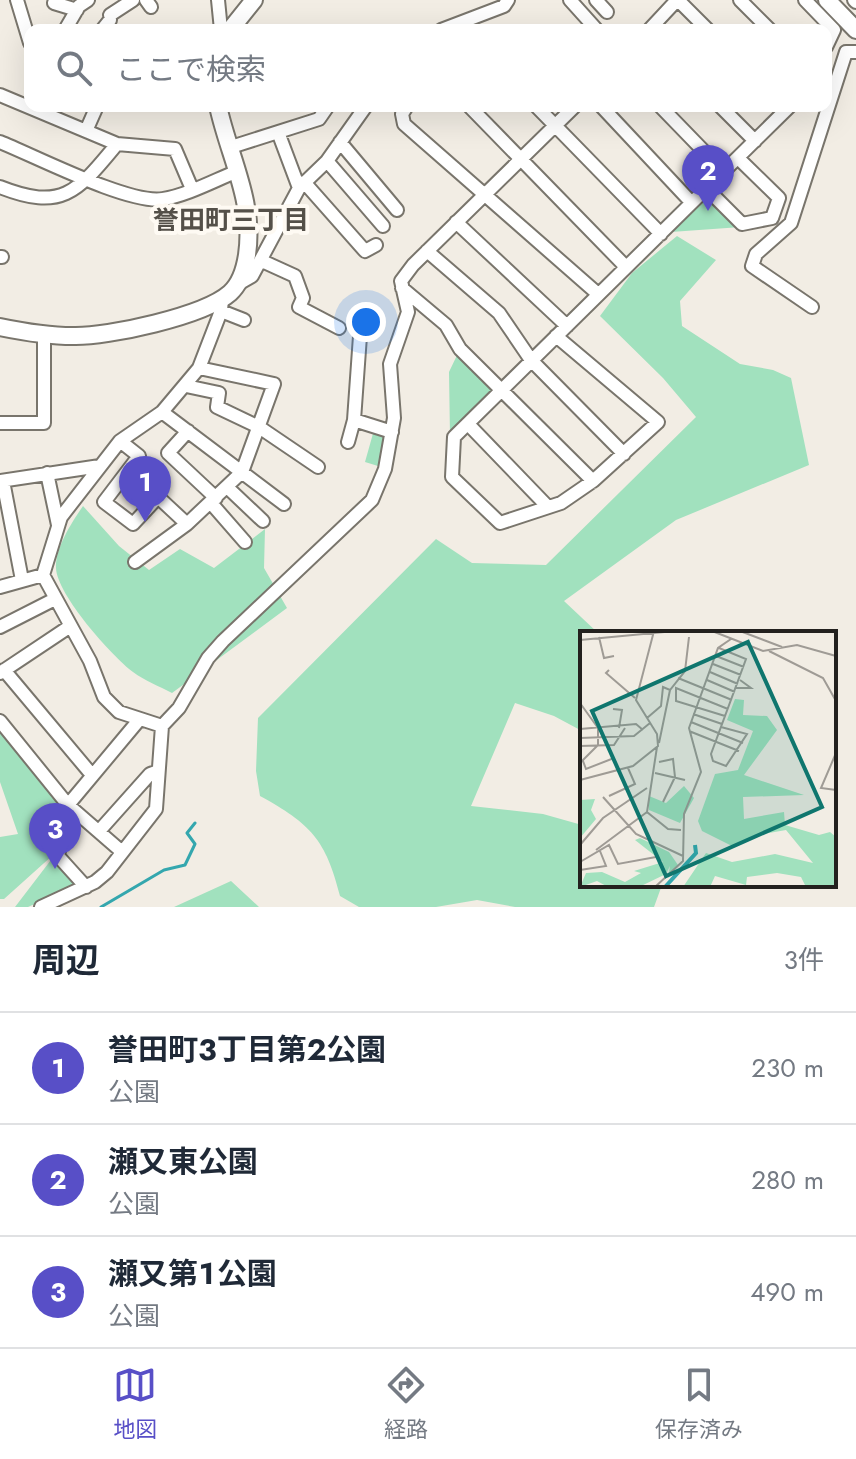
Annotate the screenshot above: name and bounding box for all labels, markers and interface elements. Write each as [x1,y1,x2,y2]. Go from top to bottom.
search box [24,24,832,112]
icon: search [52,46,96,90]
text: ここで検索 [116,48,266,91]
pin: 2 [682,145,734,211]
district label: 誉田町三丁目 [153,201,309,239]
your location [346,302,386,342]
pin: 1 [119,456,171,522]
inset map [580,631,836,887]
pin: 3 [29,803,81,869]
text: 周辺 [32,936,100,985]
text: 3件 [784,941,824,979]
text: 誉田町3丁目第2公園 [108,1028,386,1071]
text: 1 [51,1049,65,1087]
text: 230 m [751,1049,824,1087]
text: 公園 [108,1073,160,1111]
text: 瀬又東公園 [108,1140,258,1183]
text: 2 [49,1161,67,1199]
text: 280 m [751,1161,824,1199]
text: 公園 [108,1185,160,1223]
text: 瀬又第１公園 [108,1252,277,1295]
text: 3 [50,1273,66,1311]
text: 490 m [750,1273,824,1311]
text: 公園 [108,1297,160,1335]
tab: 地図 [113,1363,157,1445]
tab: 経路 [384,1363,428,1445]
tab: 保存済み [655,1363,743,1445]

